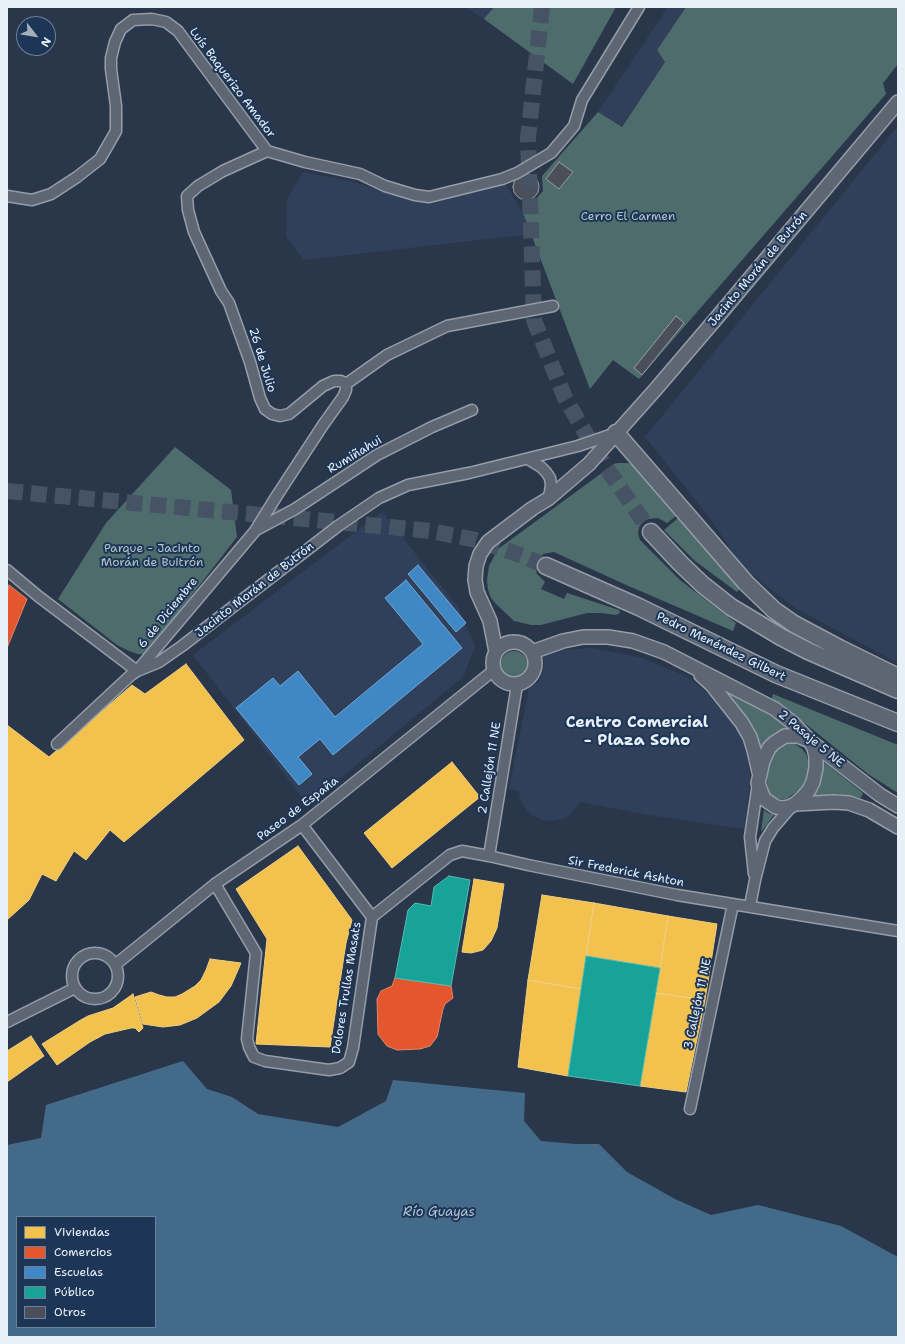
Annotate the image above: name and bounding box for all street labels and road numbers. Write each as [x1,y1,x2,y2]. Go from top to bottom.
street label: Luís Baquerizo Amador [186,25,278,141]
street label: Jacinto Morán de Butrón [706,208,810,330]
street label: 26 de Julio [245,326,279,394]
street label: Rumiñahui [325,433,385,477]
street label: Jacinto Morán de Butrón [193,539,317,641]
street label: 6 de Diciembre [135,575,201,651]
street label: Pedro Menéndez Gilbert [654,609,788,685]
street label: 2 Pasaje 5 NE [775,707,847,771]
street label: 2 Callejón 11 NE [476,721,504,815]
street label: Paseo de España [255,774,341,844]
street label: Sir Frederick Ashton [567,854,685,890]
street label: Dolores Trullas Masats [329,921,365,1055]
street label: 3 Callejón 11 NE [681,957,715,1051]

